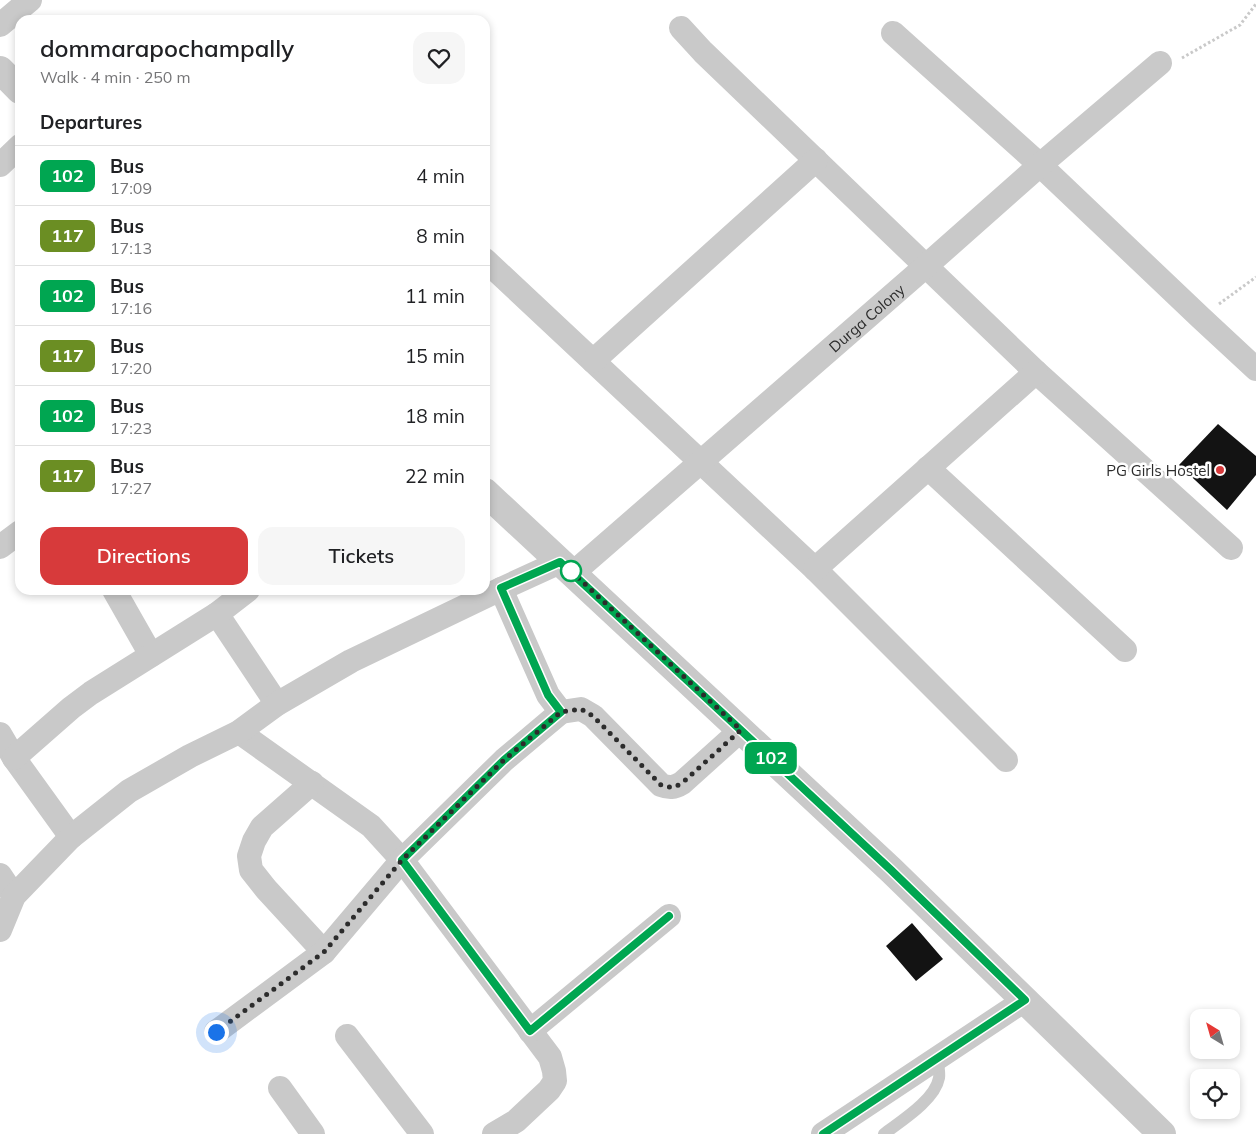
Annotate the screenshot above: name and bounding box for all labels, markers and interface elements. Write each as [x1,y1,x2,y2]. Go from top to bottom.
button: heart [413,32,465,84]
text: dommarapochampally [40,33,294,63]
text: Walk · 4 min · 250 m [40,67,191,87]
text: Departures [40,110,142,134]
text: Bus [110,154,144,178]
text: 102 [51,164,84,187]
text: 4 min [416,164,465,188]
text: 17:09 [110,178,152,198]
text: Bus [110,214,144,238]
text: 117 [51,224,84,247]
text: 8 min [416,224,465,248]
text: 17:13 [110,238,152,258]
text: Bus [110,274,144,298]
street label: Durga Colony [825,280,908,356]
text: 102 [51,284,84,307]
text: 11 min [405,284,465,308]
text: 17:16 [110,298,152,318]
text: Bus [110,334,144,358]
text: 117 [51,344,84,367]
text: 15 min [405,344,465,368]
text: 17:20 [110,358,152,378]
text: Bus [110,394,144,418]
text: 102 [51,404,84,427]
text: 18 min [405,404,465,428]
text: 17:23 [110,418,152,438]
text: Bus [110,454,144,478]
place label: PG Girls Hostel [1106,461,1210,480]
text: 117 [51,464,84,487]
text: 22 min [405,464,465,488]
marker: PG Girls Hostel [1214,464,1226,476]
text: 17:27 [110,478,152,498]
button: Directions [40,527,248,585]
button: Tickets [258,527,465,585]
unlabelled marker [560,560,582,582]
line badge: 102 [742,742,800,774]
text: 102 [755,746,787,769]
north arrow [1190,1009,1240,1059]
map controls [1190,1009,1240,1119]
your location [204,1020,229,1045]
button: locate [1190,1069,1240,1119]

